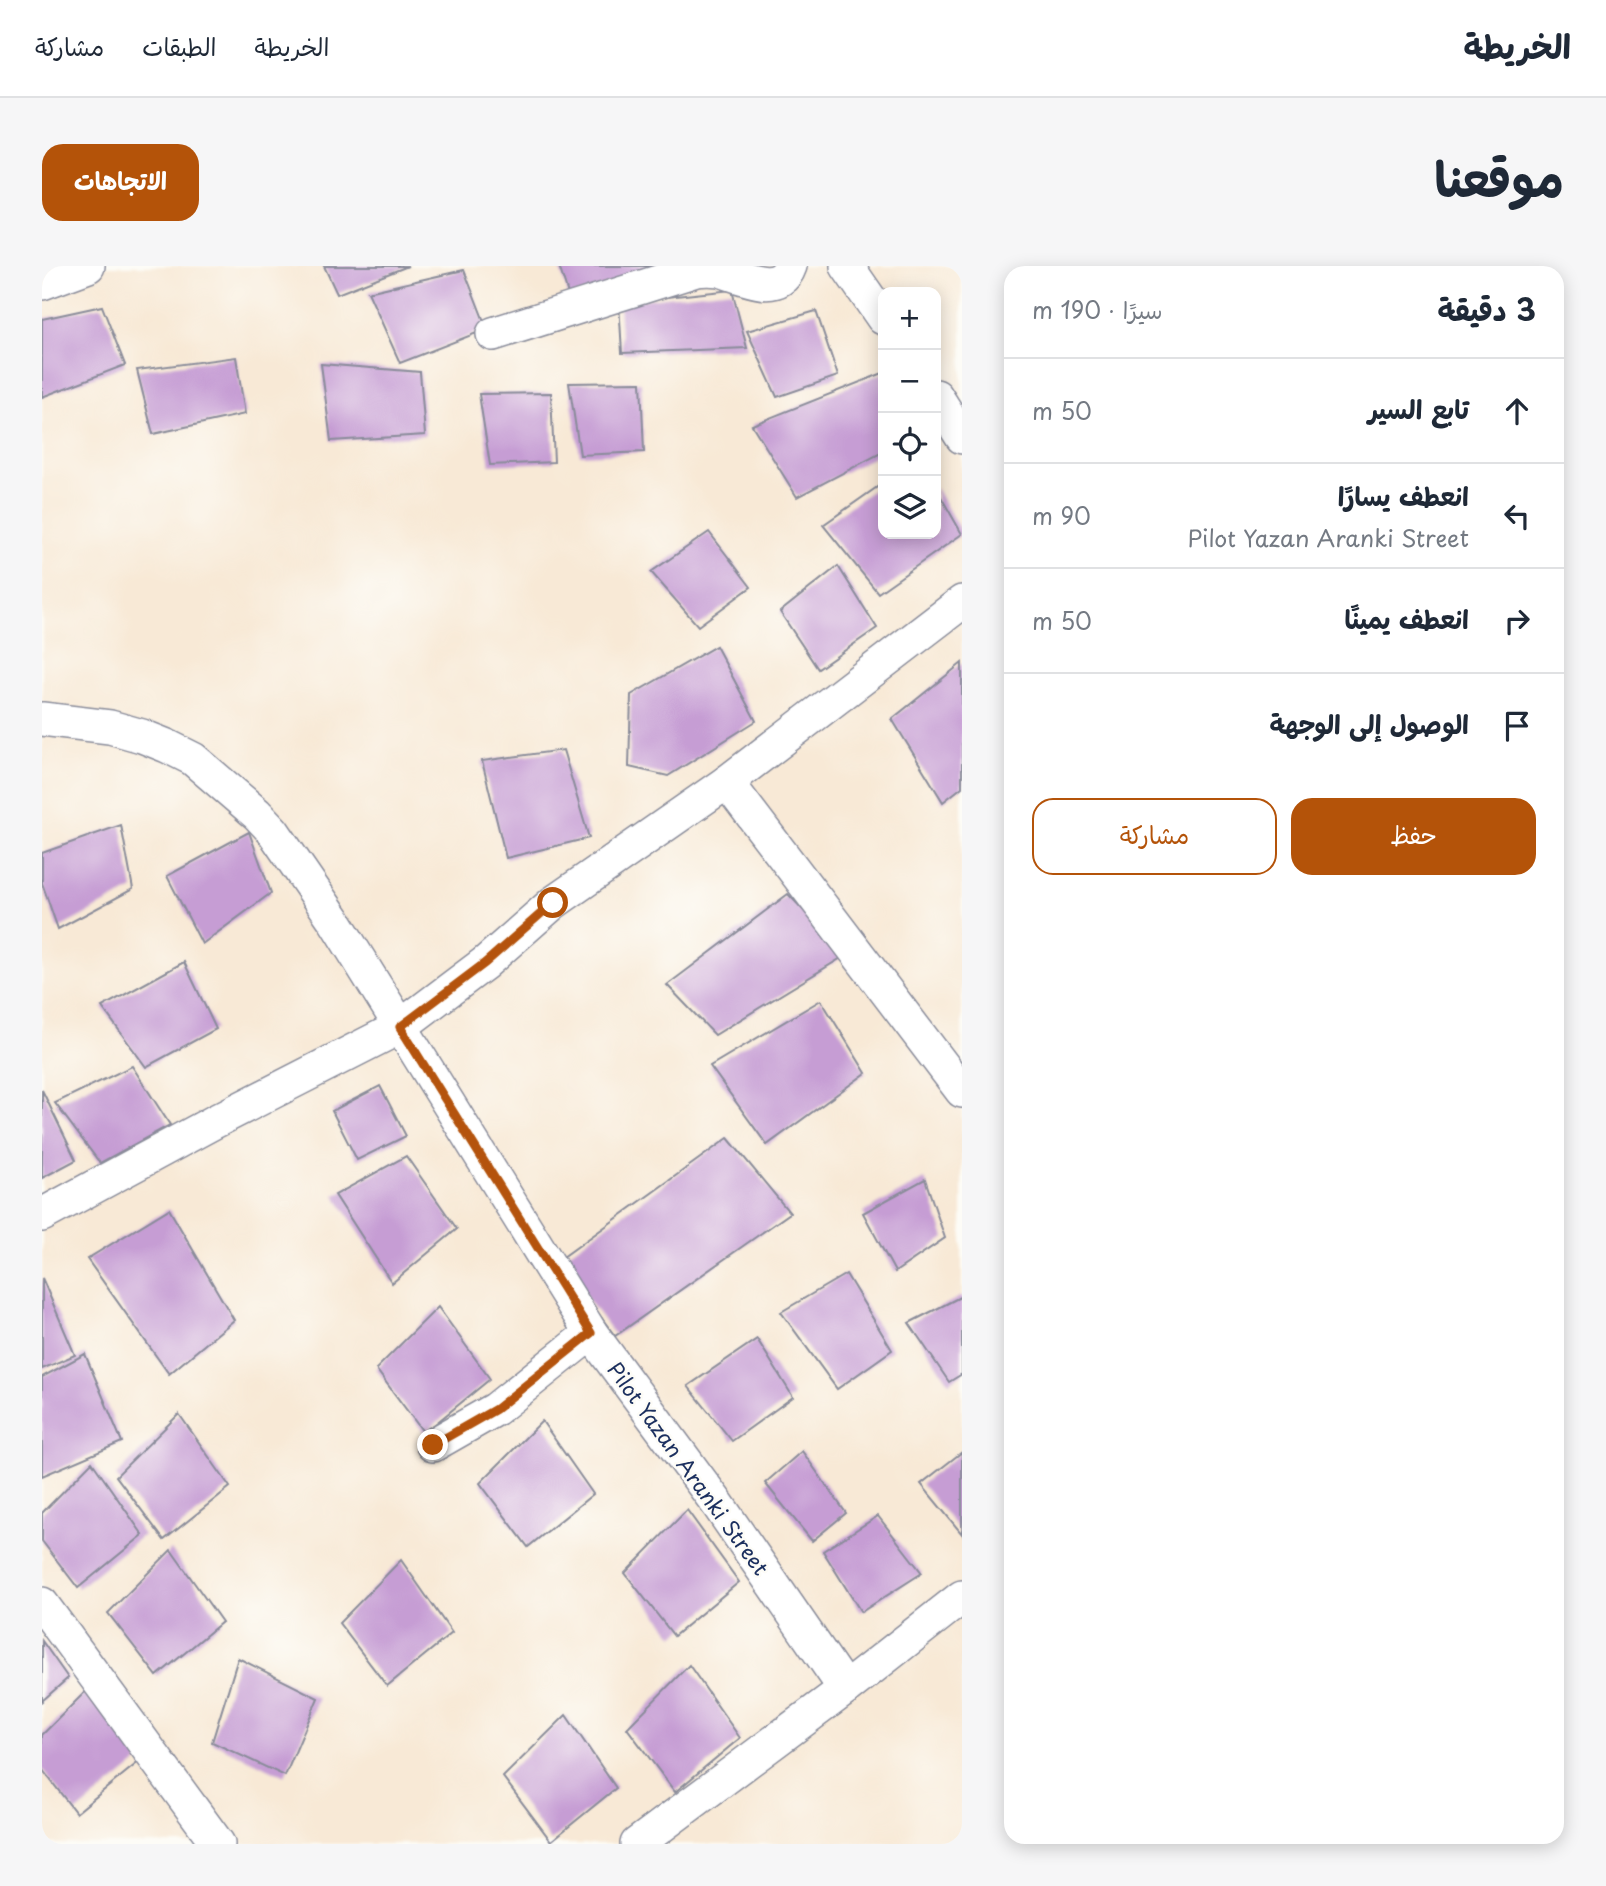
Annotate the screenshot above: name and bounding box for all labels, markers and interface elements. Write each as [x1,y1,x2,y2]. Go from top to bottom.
text: الخريطة [1464,20,1571,70]
text: مشاركة [35,28,104,64]
text: الطبقات [142,28,217,64]
text: الخريطة [255,28,329,64]
text: موقعنا [1434,140,1564,214]
button: الاتجاهات [42,144,199,221]
text: 3 دقيقة [1438,286,1536,331]
map controls [878,287,941,539]
button: + [878,287,941,350]
text: سيرًا · 190 m [1032,292,1163,327]
button: − [878,350,941,413]
text: تابع السير [1368,389,1469,428]
icon: ahead [1498,392,1536,430]
text: 50 m [1032,393,1092,428]
button: locate [878,413,941,476]
button: layers [878,476,941,539]
text: انعطف يسارًا [1338,476,1469,515]
icon: left [1498,497,1536,535]
text: 90 m [1032,498,1091,533]
text: Pilot Yazan Aranki Street [1187,520,1469,555]
text: انعطف يمينًا [1345,599,1469,638]
icon: right [1498,602,1536,640]
text: 50 m [1032,603,1092,638]
text: الوصول إلى الوجهة [1270,704,1469,743]
icon: arrive [1498,707,1536,745]
button: مشاركة [1032,798,1277,875]
button: حفظ [1291,798,1536,875]
route start [537,887,568,918]
street label: Pilot Yazan Aranki Street [601,1355,777,1581]
route end [417,1429,448,1460]

